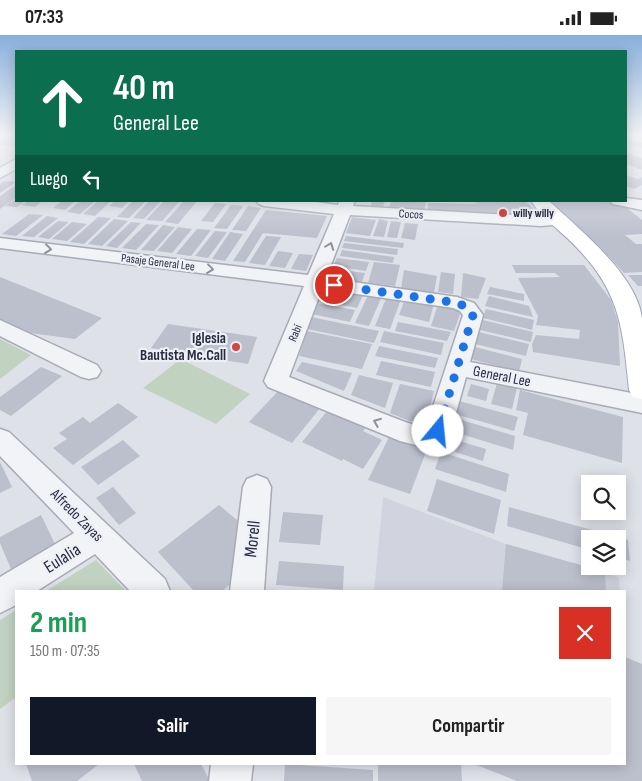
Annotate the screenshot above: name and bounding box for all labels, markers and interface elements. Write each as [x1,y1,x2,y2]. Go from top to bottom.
text: 07:33 [25,6,64,29]
text: 40 m [113,67,175,110]
icon: ahead [30,70,95,135]
text: General Lee [113,110,199,137]
icon: left [78,165,106,193]
text: Luego [30,168,68,191]
street label: Cocos [398,206,424,223]
place label: willy willy [513,206,554,221]
marker: willy willy [497,207,509,219]
one-way arrow [324,242,334,251]
one-way arrow [44,243,53,253]
street label: Pasaje General Lee [120,251,196,274]
one-way arrow [206,263,214,274]
pin [313,264,355,306]
icon: arrive [320,271,348,299]
street label: Rabí [285,322,306,344]
place label: Iglesia Bautista Mc.Call [140,329,226,365]
marker: Iglesia Bautista Mc.Call [230,341,242,353]
street label: General Lee [471,362,532,391]
position arrow [411,404,463,456]
one-way arrow [373,418,382,428]
map controls [581,475,626,575]
button: search [581,475,626,520]
street label: Alfredo Zayas [45,484,107,546]
street label: Morell [240,520,265,559]
button: layers [581,530,626,575]
street label: Eulalia [40,539,85,578]
text: 2 min [30,605,87,641]
button: close [559,607,611,659]
text: 150 m · 07:35 [30,642,100,661]
button: Salir [30,697,316,755]
button: Compartir [326,697,611,755]

